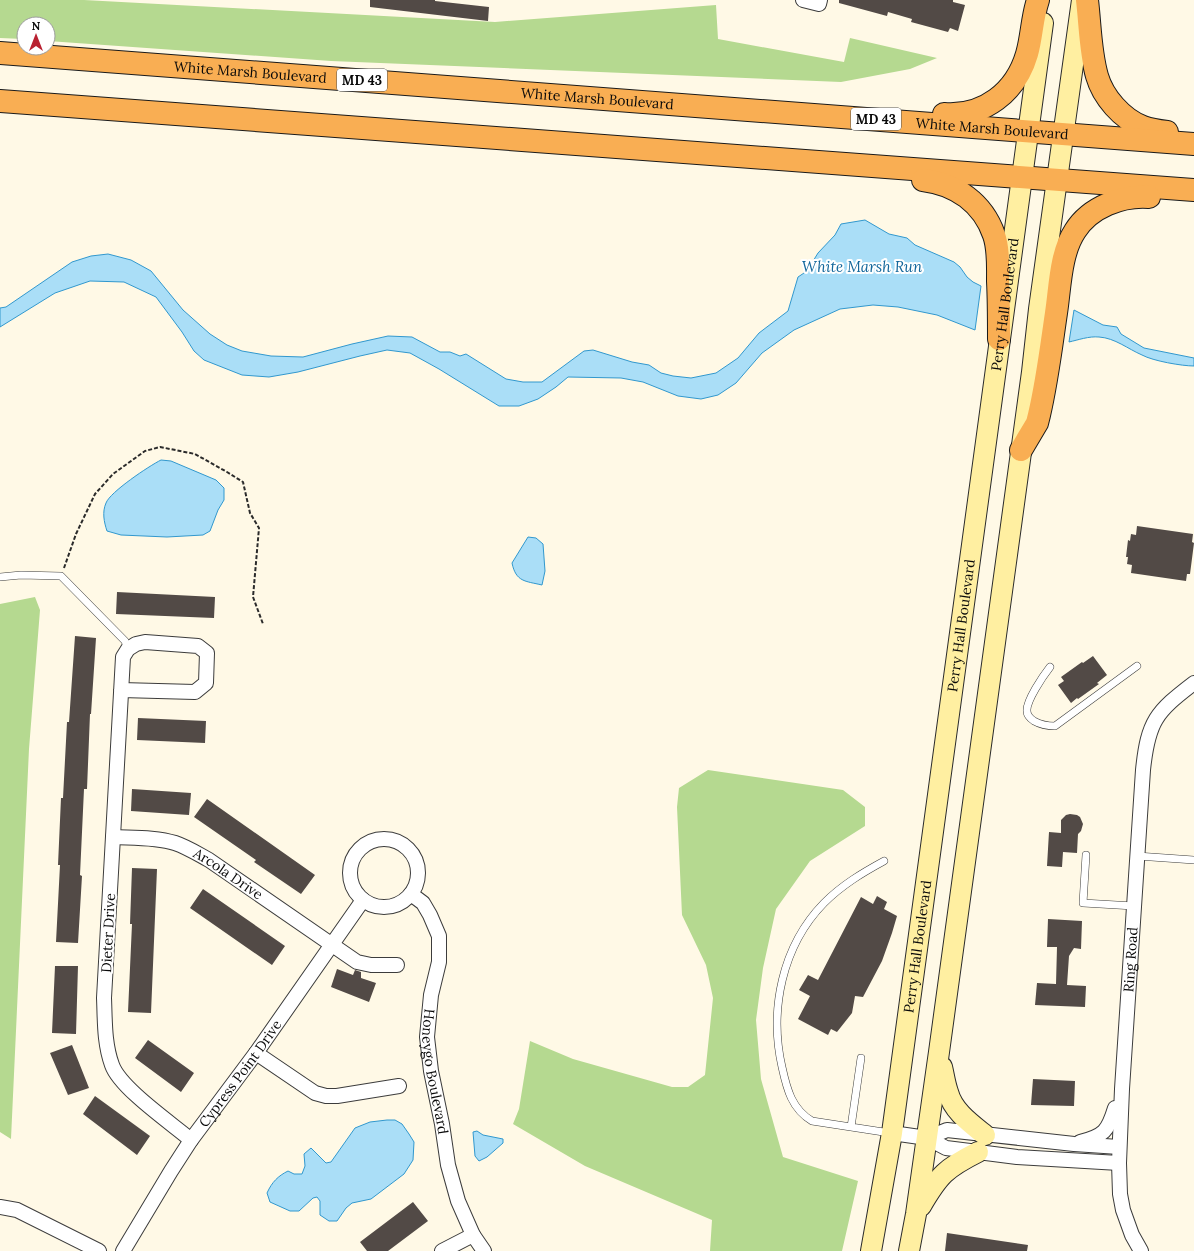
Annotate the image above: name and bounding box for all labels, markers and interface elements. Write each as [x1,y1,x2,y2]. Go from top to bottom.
north arrow [16,16,56,56]
text: N [32,19,41,33]
street label: White Marsh Boulevard [173,57,327,87]
road number: MD 43 [337,69,387,91]
street label: White Marsh Boulevard [520,84,674,113]
road number: MD 43 [851,108,901,130]
street label: White Marsh Boulevard [915,114,1069,143]
street label: Perry Hall Boulevard [987,237,1023,372]
water label: White Marsh Run [802,257,923,276]
street label: Perry Hall Boulevard [943,558,979,693]
street label: Arcola Drive [189,844,267,904]
street label: Perry Hall Boulevard [899,879,935,1014]
street label: Dieter Drive [97,892,119,973]
street label: Ring Road [1119,926,1142,993]
street label: Honeygo Boulevard [418,1008,452,1135]
street label: Cypress Point Drive [195,1016,286,1131]

